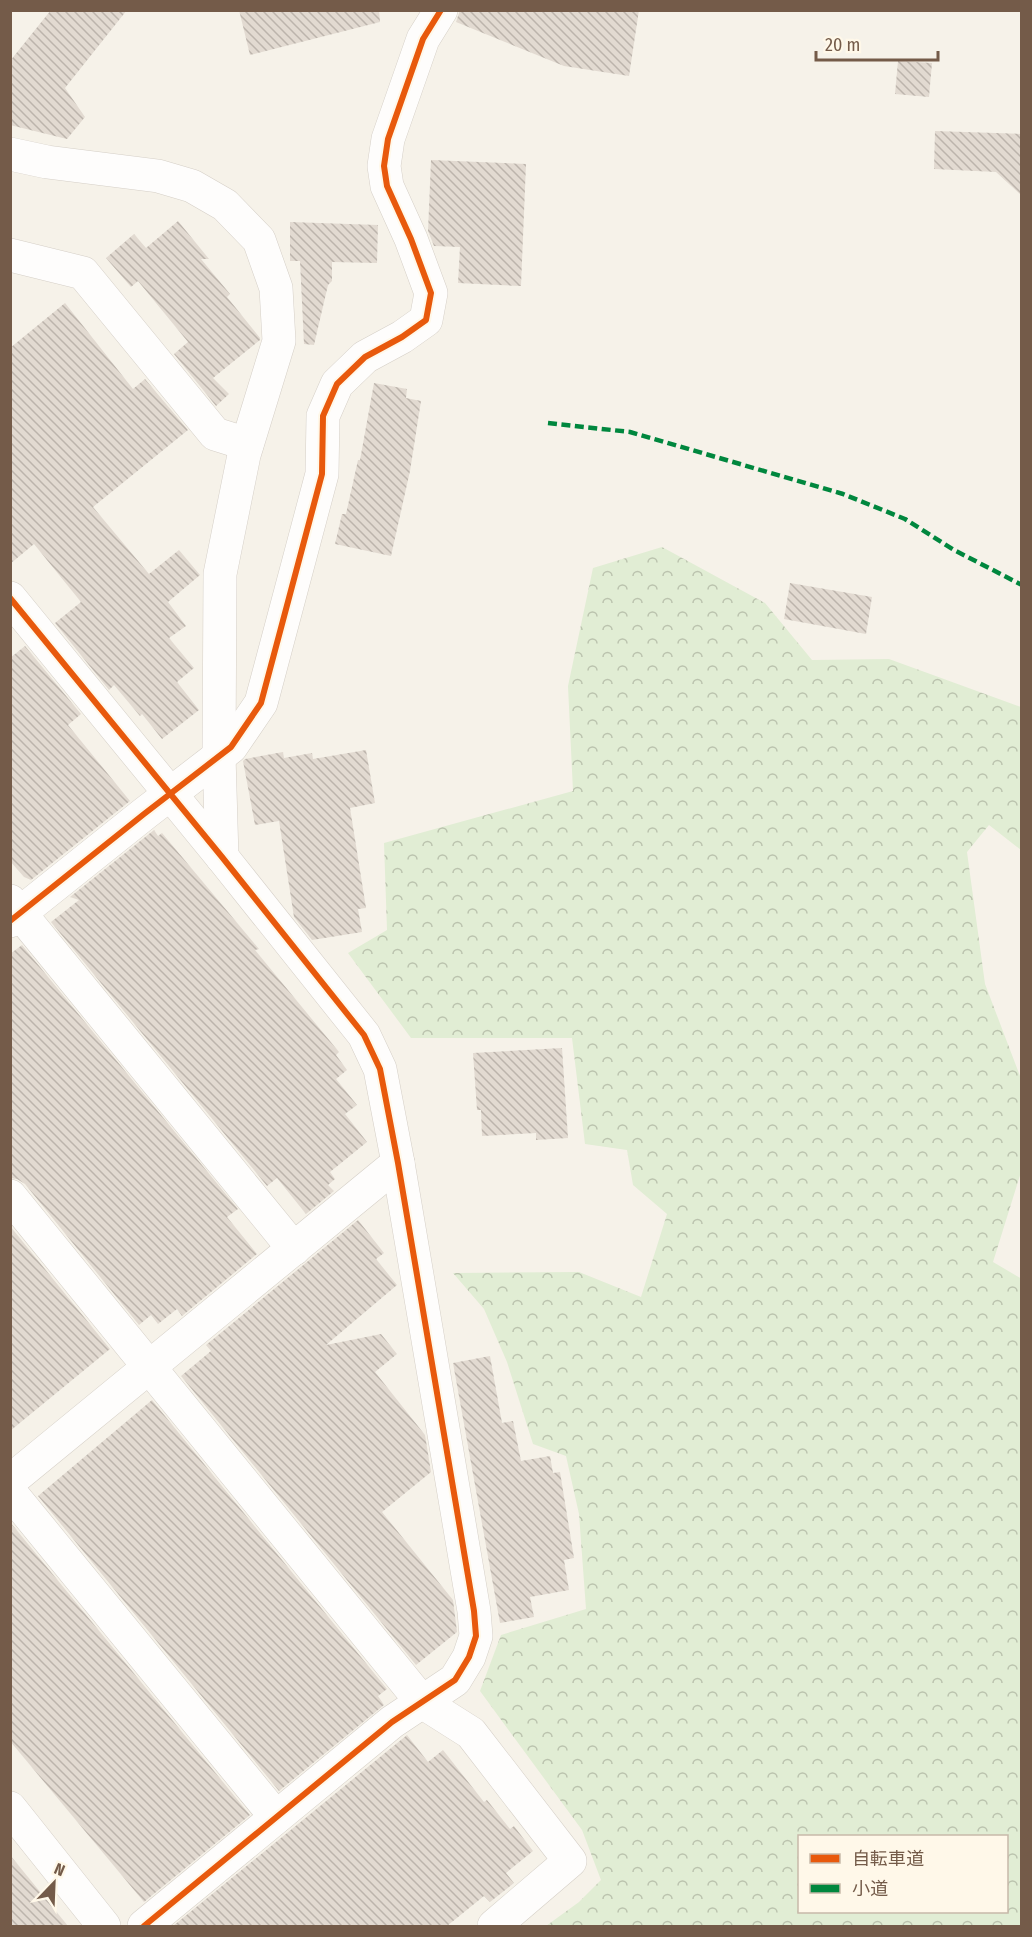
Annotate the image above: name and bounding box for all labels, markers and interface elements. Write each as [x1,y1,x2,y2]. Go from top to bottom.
scale bar [816,24,938,62]
text: 20 m [825,34,860,56]
legend [798,1835,1008,1913]
text: 自転車道 [852,1848,924,1870]
north arrow [24,1853,84,1913]
text: N [52,1859,68,1880]
text: 小道 [852,1878,888,1900]

